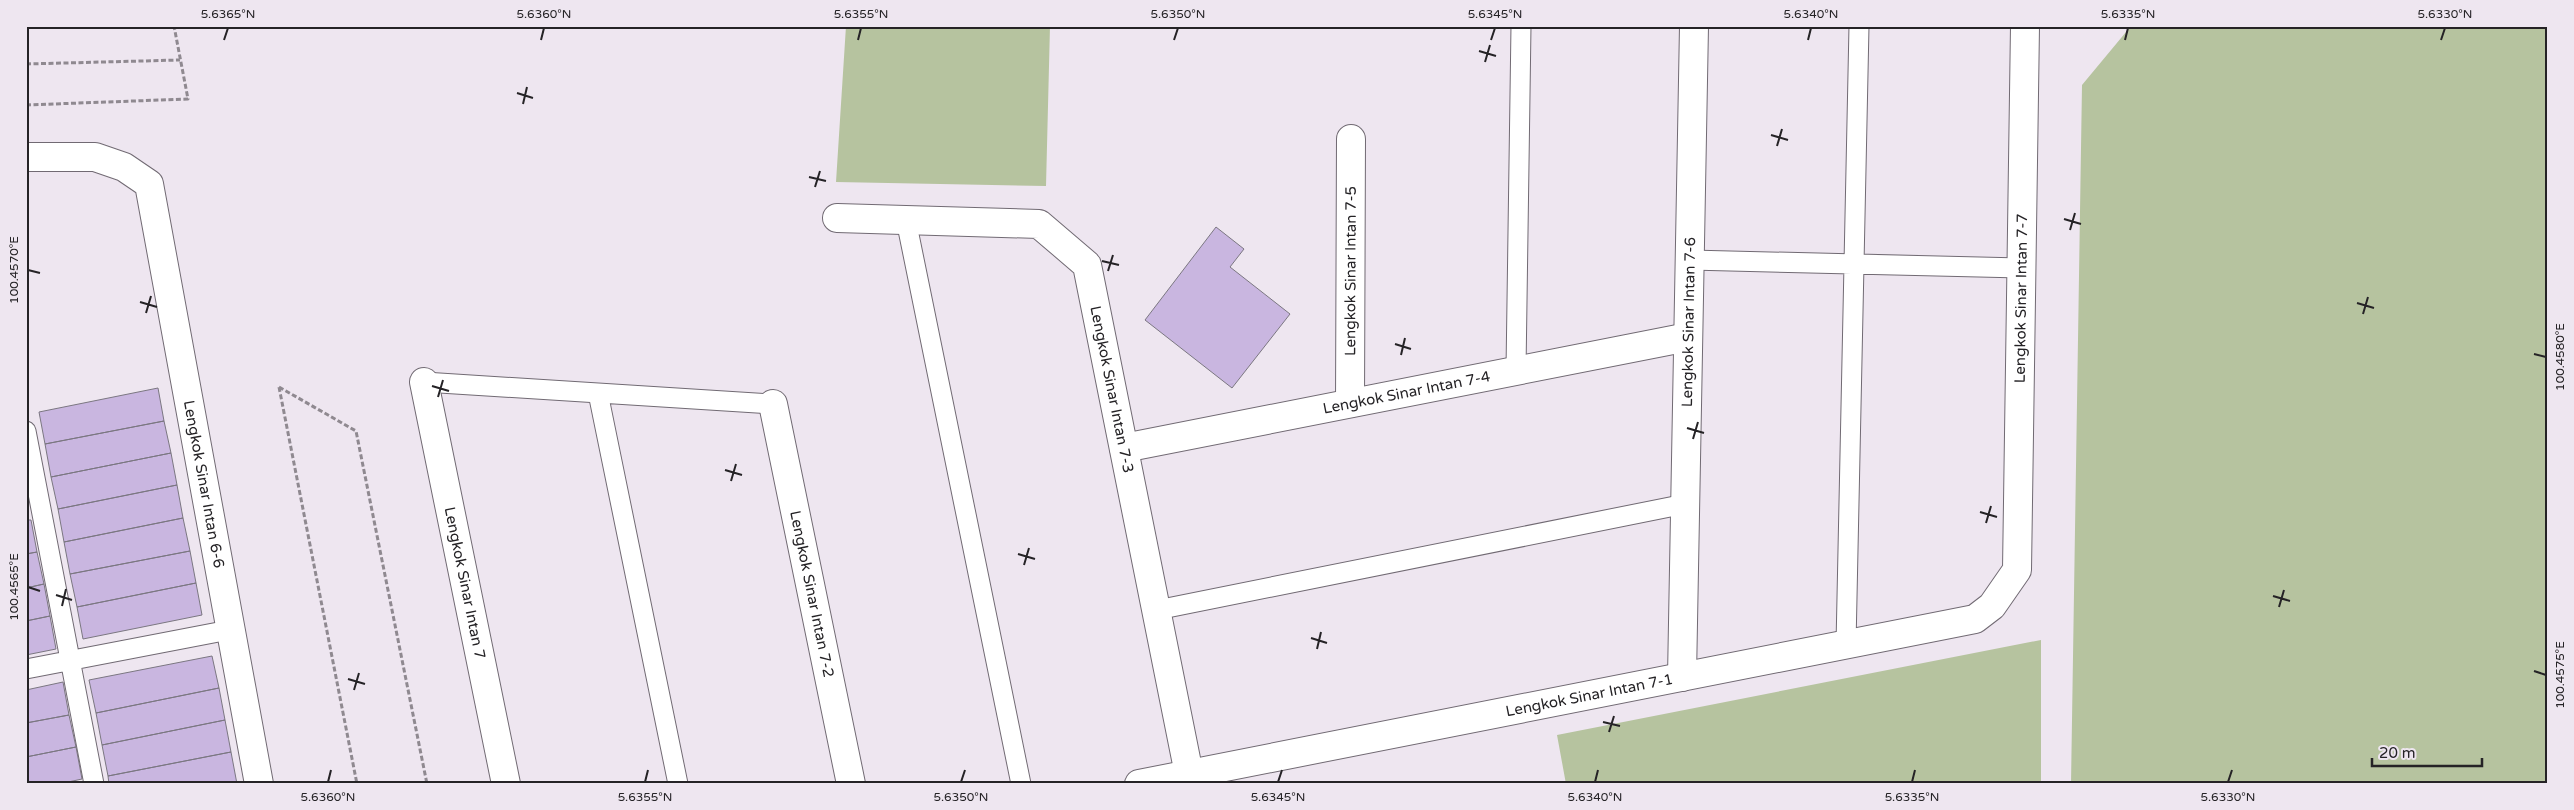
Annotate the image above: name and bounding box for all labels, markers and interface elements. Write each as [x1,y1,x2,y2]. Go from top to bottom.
text: 5.6365°N [201,7,255,21]
text: 5.6360°N [517,7,571,21]
text: 5.6355°N [834,7,888,21]
text: 5.6350°N [1151,7,1205,21]
text: 5.6345°N [1468,7,1522,21]
text: 5.6340°N [1784,7,1838,21]
text: 5.6335°N [2101,7,2155,21]
text: 5.6330°N [2418,7,2472,21]
street label: Lengkok Sinar Intan 7-5 [1341,186,1360,356]
street label: Lengkok Sinar Intan 7-7 [2011,213,2031,383]
text: 100.4570°E [7,236,21,304]
street label: Lengkok Sinar Intan 7-6 [1678,237,1699,407]
street label: Lengkok Sinar Intan 7-3 [1086,304,1137,474]
text: 100.4580°E [2553,323,2567,391]
street label: Lengkok Sinar Intan 7-4 [1321,367,1492,418]
street label: Lengkok Sinar Intan 6-6 [180,399,228,570]
street label: Lengkok Sinar Intan 7 [441,505,489,661]
street label: Lengkok Sinar Intan 7-2 [786,509,838,679]
text: 100.4565°E [7,553,21,621]
text: 100.4575°E [2553,641,2567,709]
street label: Lengkok Sinar Intan 7-1 [1504,670,1675,720]
scale bar [2372,735,2482,767]
text: 20 m [2379,744,2416,762]
text: 5.6360°N [301,790,355,804]
text: 5.6355°N [618,790,672,804]
text: 5.6350°N [934,790,988,804]
text: 5.6345°N [1251,790,1305,804]
text: 5.6340°N [1568,790,1622,804]
text: 5.6335°N [1885,790,1939,804]
text: 5.6330°N [2201,790,2255,804]

